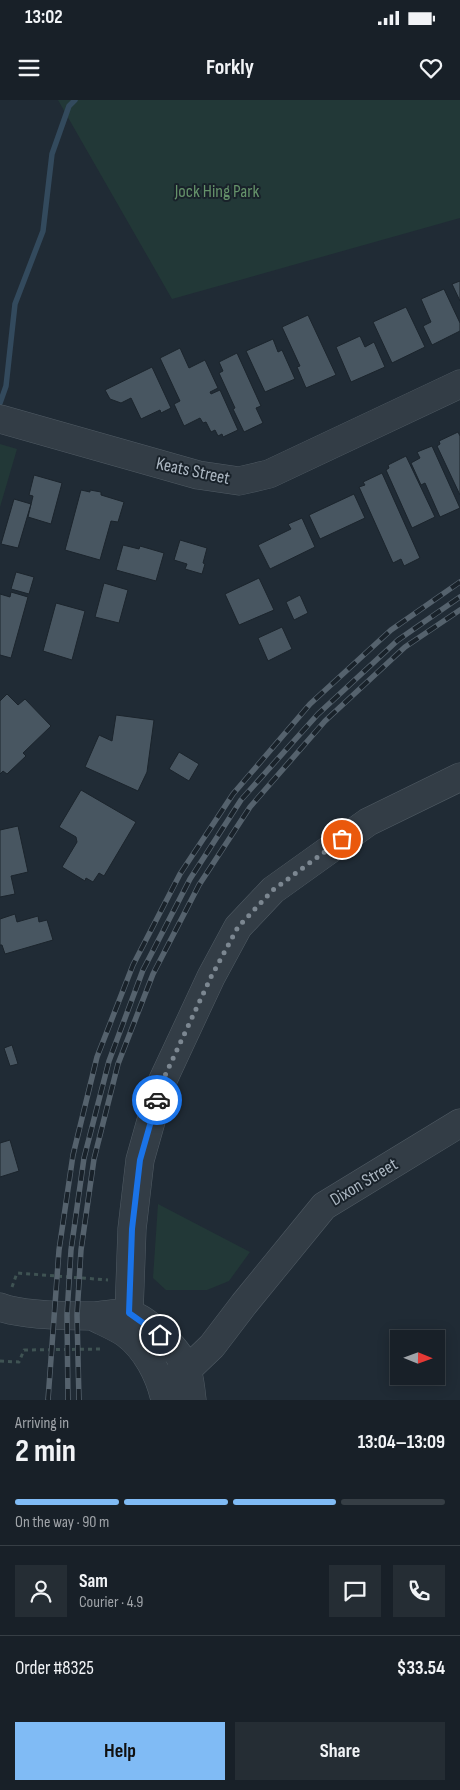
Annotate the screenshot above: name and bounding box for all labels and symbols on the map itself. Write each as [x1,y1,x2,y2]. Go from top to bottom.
park label: Jock Hing Park [174,181,259,202]
street label: Keats Street [154,453,232,489]
pin [321,818,363,860]
courier [132,1075,182,1125]
street label: Dixon Street [327,1154,402,1210]
pin [139,1314,181,1356]
north arrow [390,1330,445,1385]

